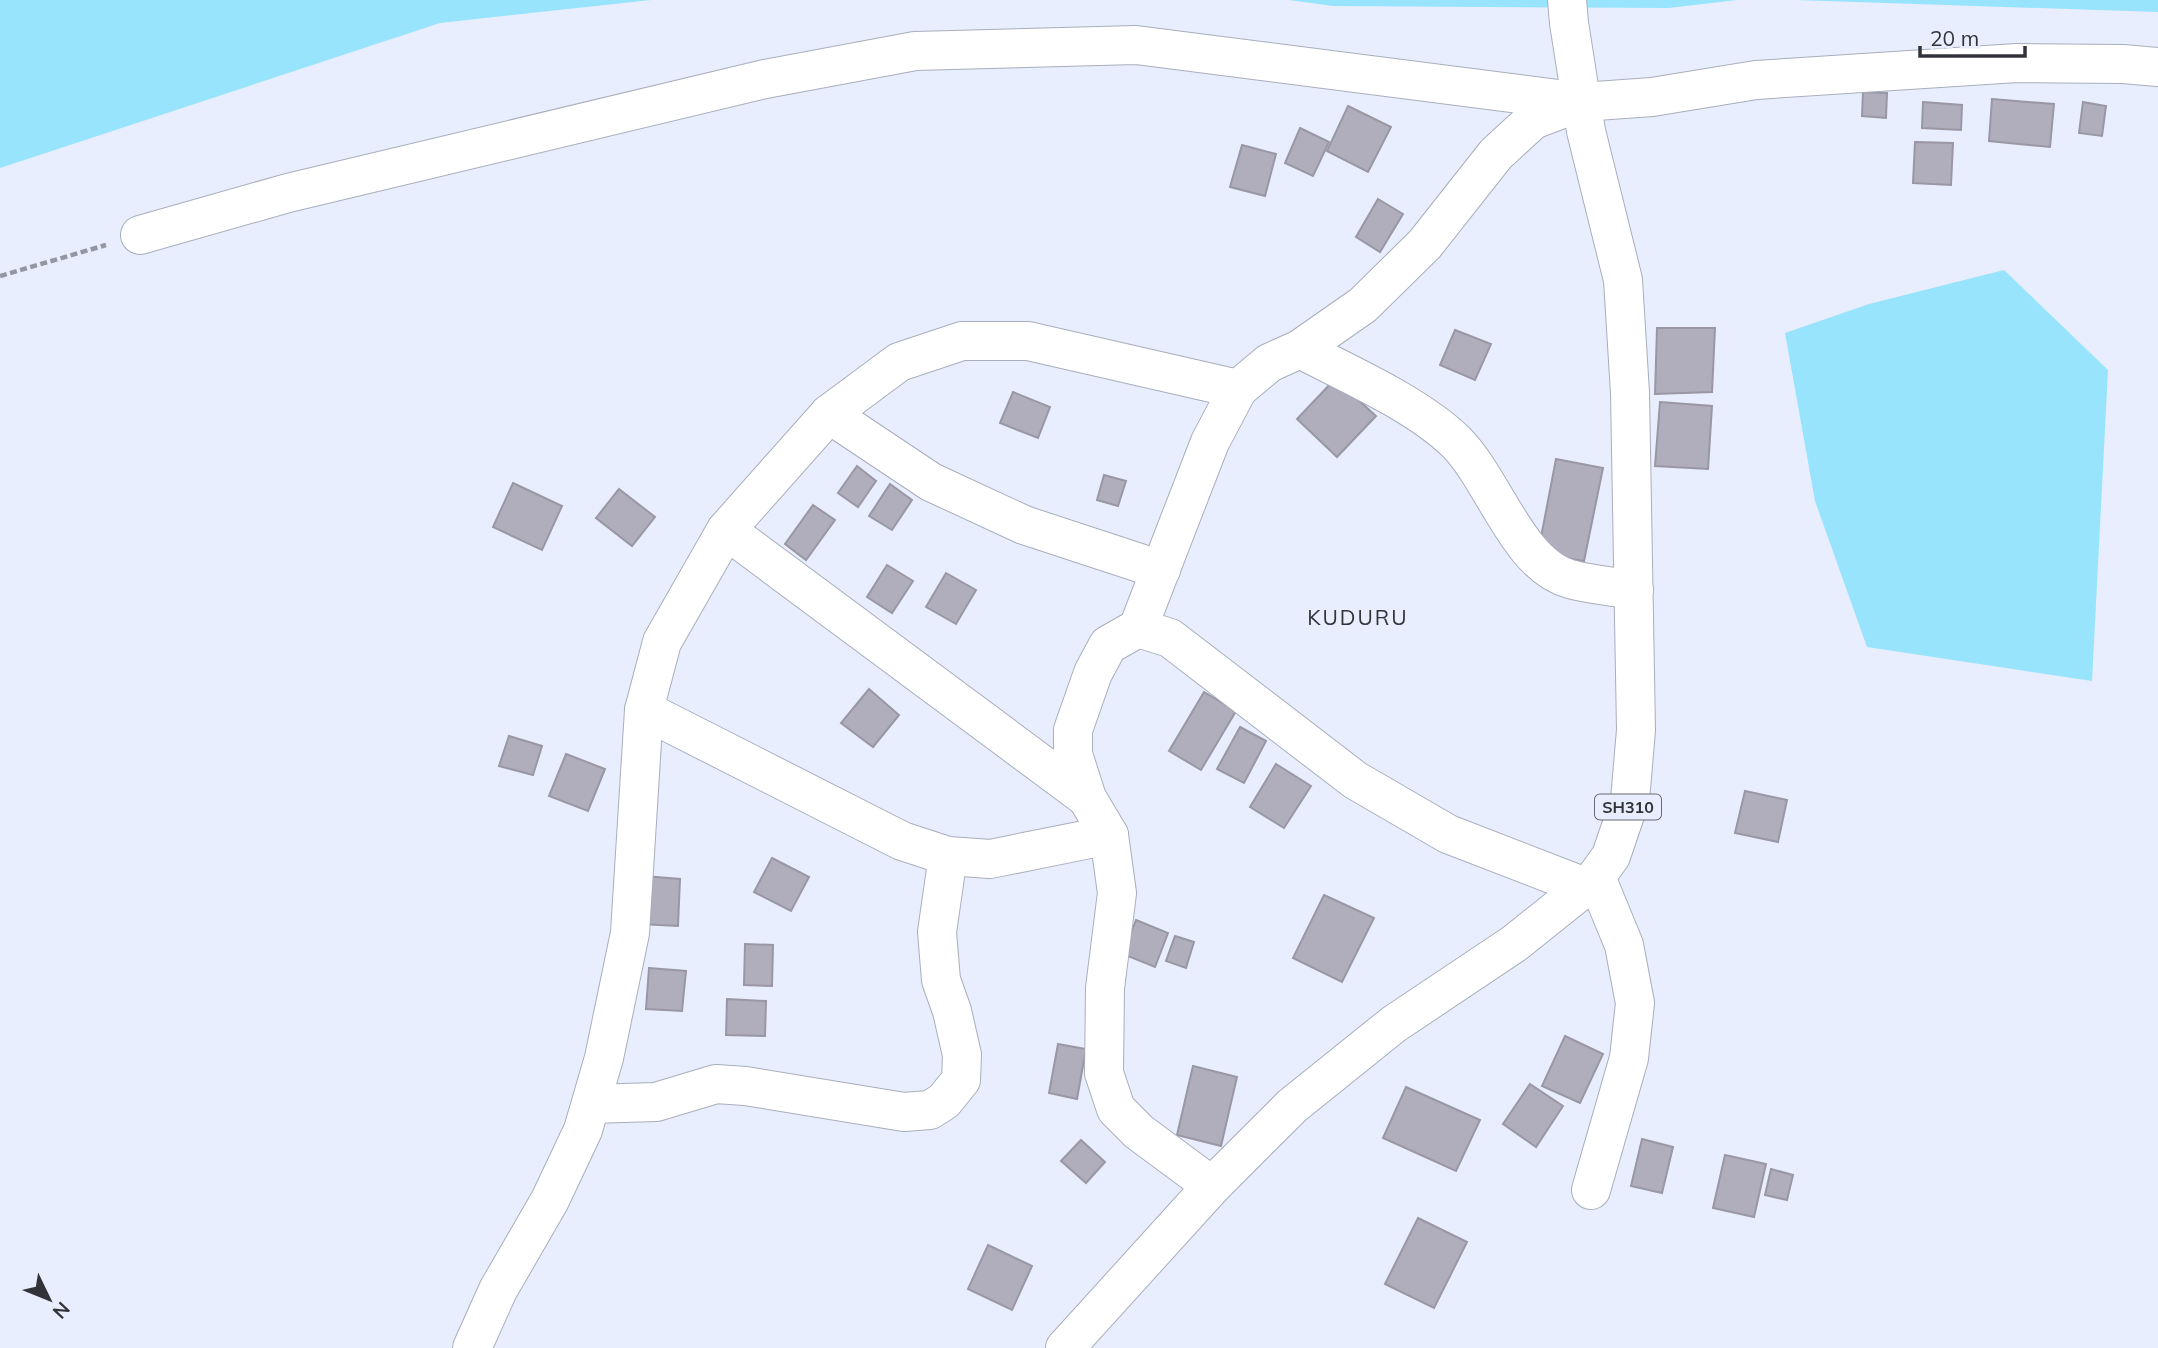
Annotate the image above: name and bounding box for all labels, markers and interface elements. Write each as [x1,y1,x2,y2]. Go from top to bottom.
scale bar [1920,14,2025,58]
text: 20 m [1930,25,1979,51]
district label: KUDURU [1307,604,1409,630]
road number: SH310 [1595,794,1661,820]
north arrow [14,1264,84,1334]
text: N [48,1297,75,1324]

